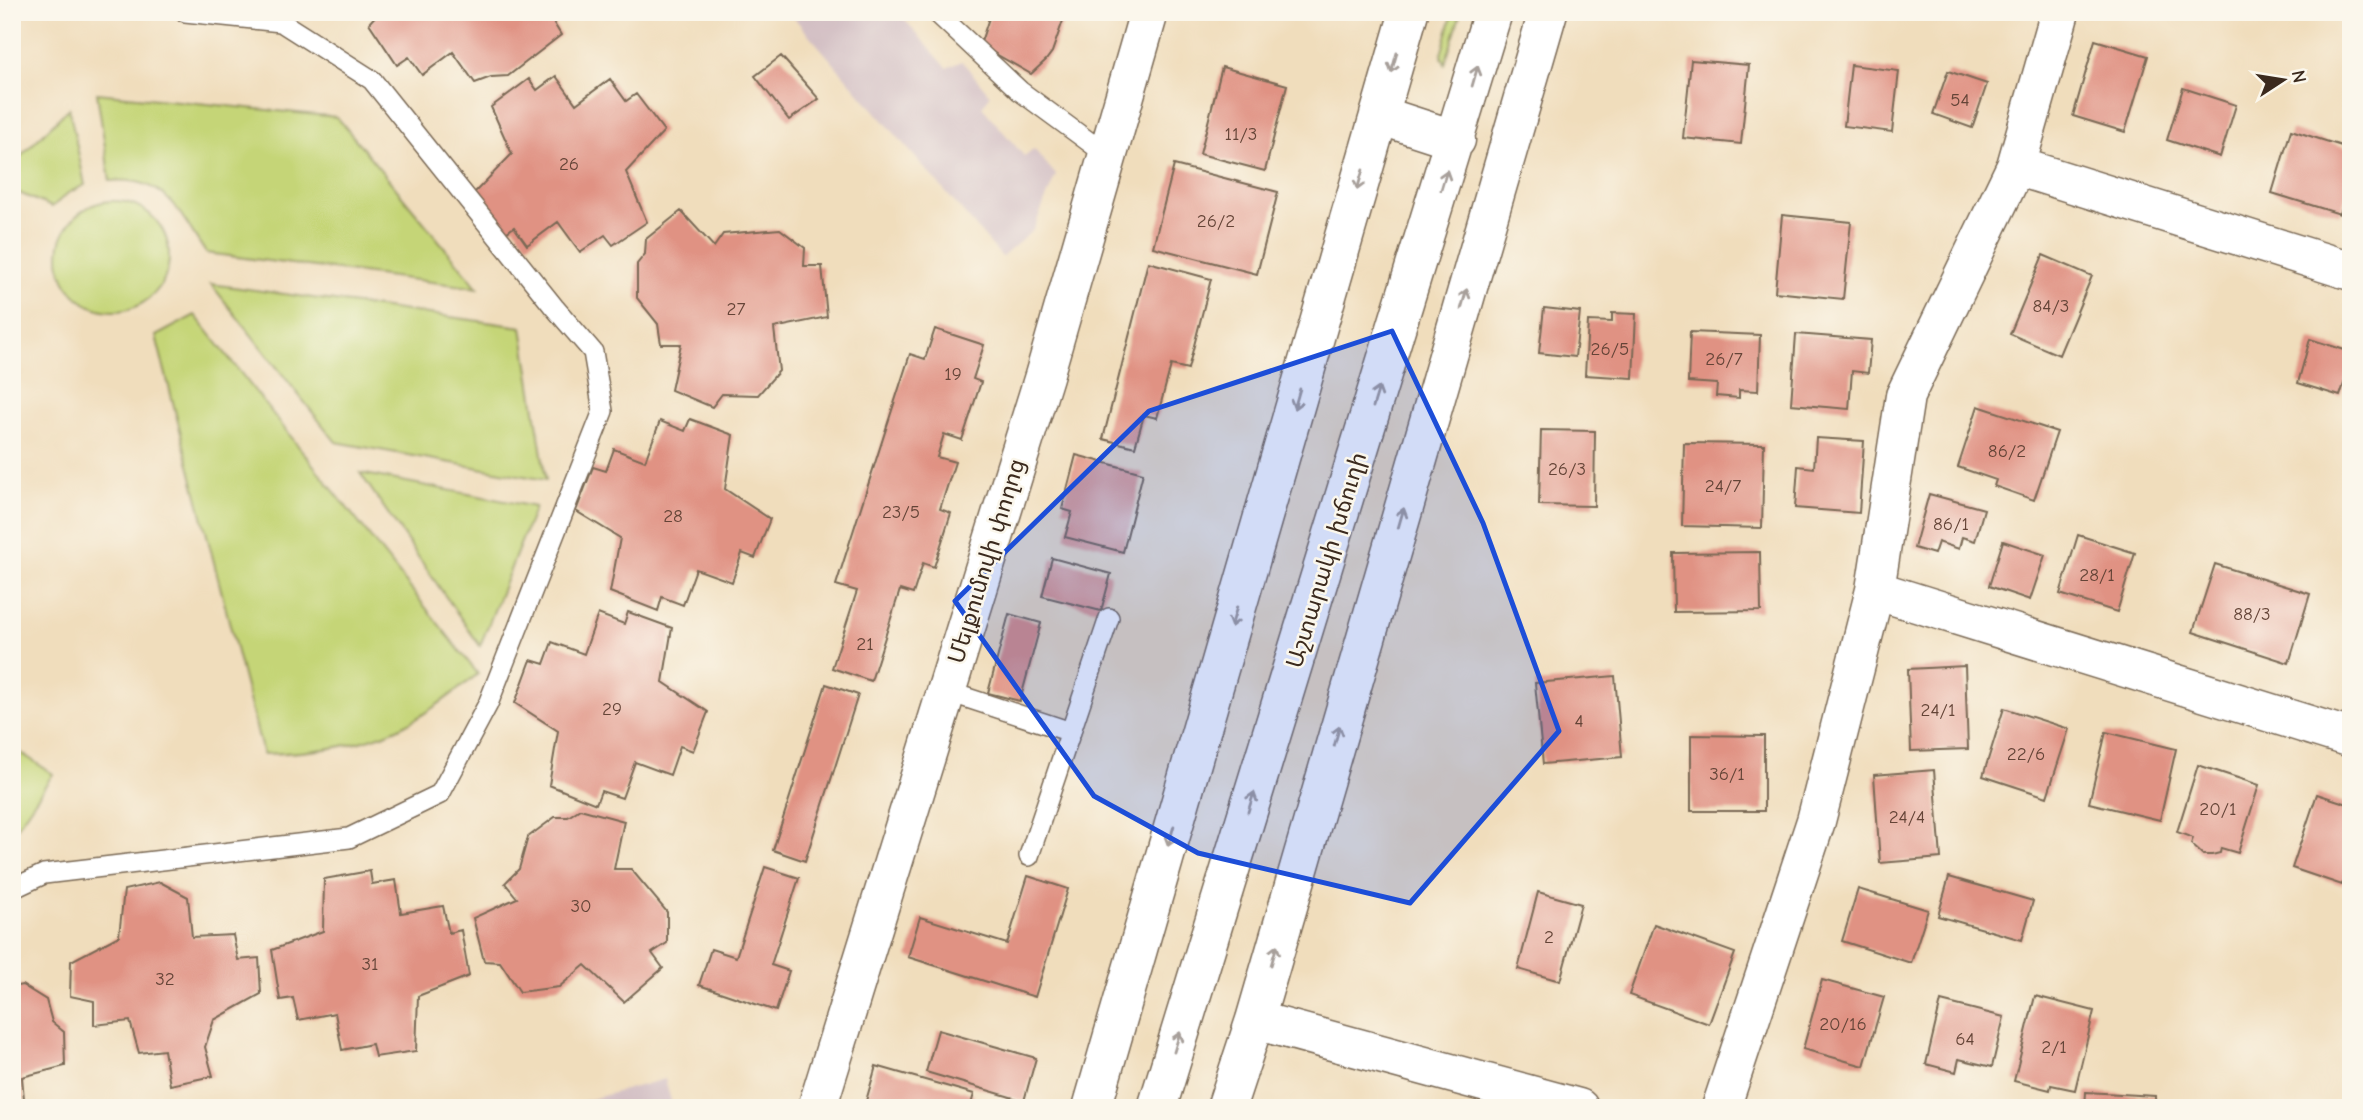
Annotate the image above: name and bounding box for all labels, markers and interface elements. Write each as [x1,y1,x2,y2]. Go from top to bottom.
north arrow [2248,46,2318,116]
one-way arrow [1387,52,1400,74]
one-way arrow [1469,65,1482,87]
text: N [2287,68,2311,85]
house number: 54 [1950,89,1970,111]
house number: 11/3 [1225,123,1257,145]
house number: 26 [559,153,579,175]
one-way arrow [1353,169,1366,191]
one-way arrow [1438,169,1451,191]
house number: 26/2 [1197,210,1235,232]
one-way arrow [1459,289,1472,311]
house number: 84/3 [2033,295,2069,317]
house number: 27 [727,298,745,320]
house number: 26/5 [1591,338,1629,360]
house number: 26/7 [1705,348,1743,370]
house number: 19 [944,363,962,385]
one-way arrow [1371,386,1384,408]
one-way arrow [1290,387,1303,410]
house number: 86/2 [1988,440,2026,462]
street label: Աշտարակի խճուղի [1281,449,1372,671]
street label: Մելքումովի փողոց [942,456,1030,667]
house number: 26/3 [1548,458,1586,480]
house number: 24/7 [1705,475,1741,497]
house number: 23/5 [882,501,920,523]
house number: 28 [663,505,683,527]
one-way arrow [1395,507,1408,529]
house number: 86/1 [1933,513,1969,535]
house number: 28/1 [2079,564,2115,586]
house number: 88/3 [2233,603,2271,625]
one-way arrow [1227,606,1240,628]
house number: 21 [856,633,874,655]
house number: 29 [602,698,622,720]
house number: 24/1 [1921,699,1955,721]
house number: 4 [1574,710,1584,732]
one-way arrow [1332,726,1345,748]
house number: 22/6 [2007,743,2045,765]
house number: 36/1 [1709,763,1745,785]
one-way arrow [1246,791,1259,813]
house number: 20/1 [2199,798,2237,820]
house number: 24/4 [1889,806,1925,828]
one-way arrow [1163,825,1176,847]
house number: 30 [570,895,592,917]
house number: 2 [1544,926,1554,948]
one-way arrow [1268,944,1281,966]
house number: 31 [361,953,379,975]
house number: 32 [155,968,175,990]
house number: 20/16 [1819,1013,1867,1035]
house number: 64 [1955,1028,1975,1050]
one-way arrow [1172,1032,1185,1054]
house number: 2/1 [2041,1036,2067,1058]

